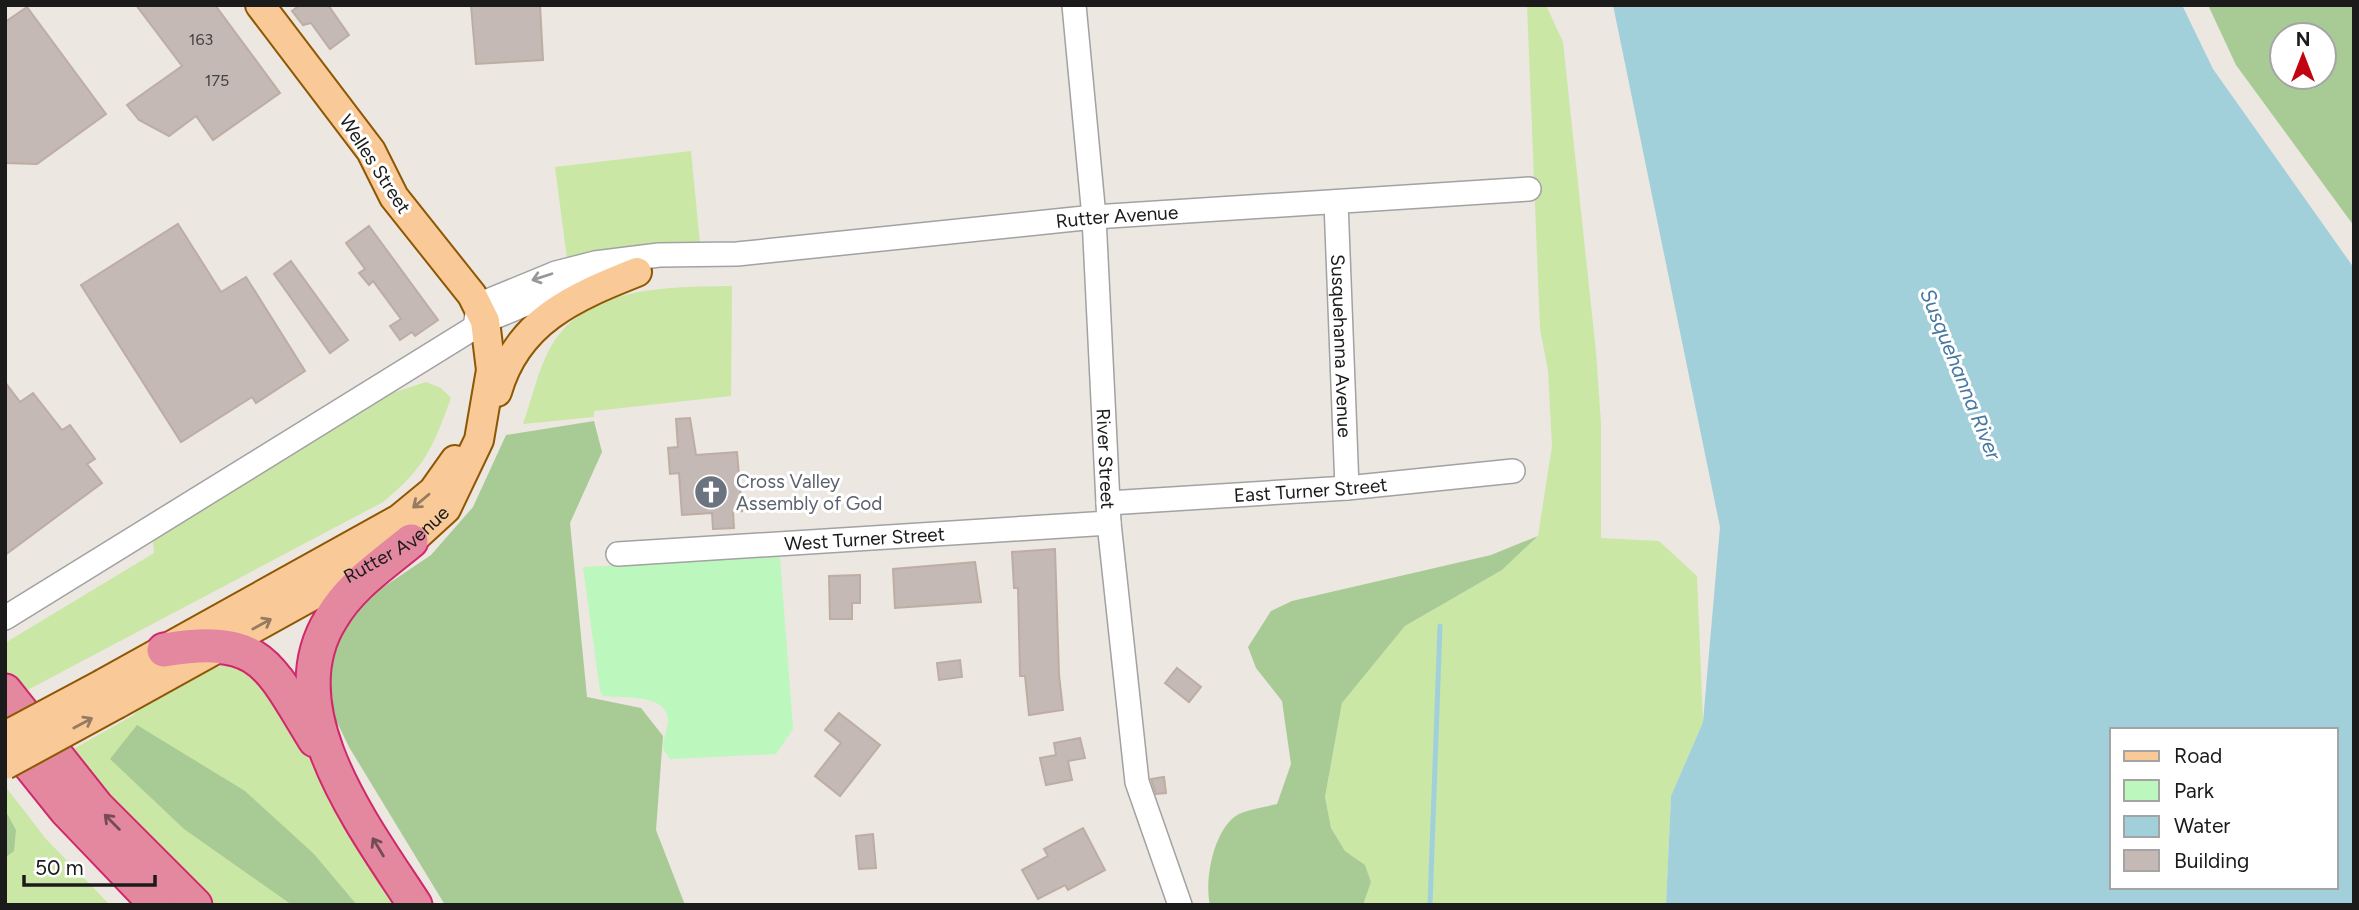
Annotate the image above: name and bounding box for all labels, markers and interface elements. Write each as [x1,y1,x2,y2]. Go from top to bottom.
north arrow [2268,21,2338,91]
text: N [2296,28,2310,51]
house number: 163 [189,30,213,49]
house number: 175 [205,71,229,90]
street label: Welles Street [334,110,416,218]
street label: Rutter Avenue [1055,200,1179,232]
street label: Susquehanna Avenue [1327,254,1357,438]
one-way arrow [532,272,554,285]
water label: Susquehanna River [1915,285,2007,464]
street label: River Street [1092,408,1120,510]
place label: Cross Valley Assembly of God [736,470,882,515]
street label: East Turner Street [1233,472,1388,507]
church icon: Cross Valley Assembly of God [692,473,730,511]
one-way arrow [413,493,431,509]
street label: Rutter Avenue [339,501,454,588]
street label: West Turner Street [784,522,945,555]
one-way arrow [252,617,272,631]
one-way arrow [72,715,92,729]
legend [2110,728,2338,889]
text: Road [2174,743,2222,768]
text: Park [2174,778,2215,803]
text: Water [2174,813,2230,838]
one-way arrow [104,814,121,831]
one-way arrow [371,838,385,858]
scale bar [24,844,156,888]
text: Building [2174,848,2249,873]
text: 50 m [35,855,84,880]

